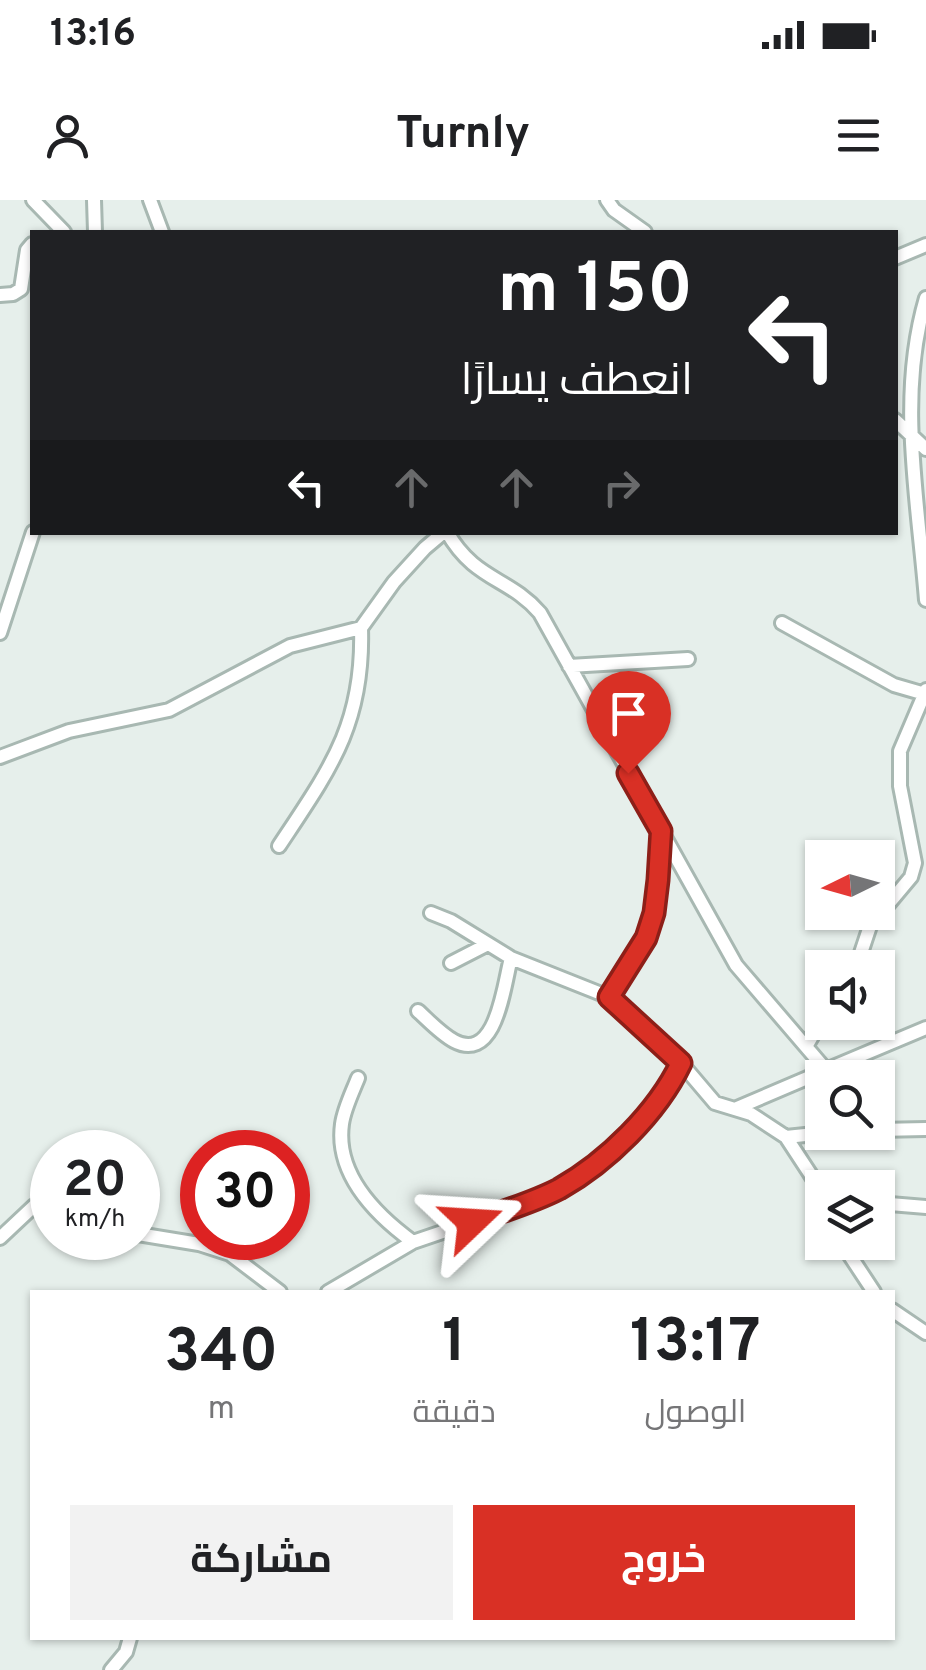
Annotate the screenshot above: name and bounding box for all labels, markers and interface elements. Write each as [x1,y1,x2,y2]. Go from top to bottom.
text: 13:16 [50,11,136,60]
text: Turnly [396,107,530,164]
icon: person [40,108,95,163]
icon: menu [831,108,886,163]
text: 150 m [498,248,693,337]
icon: left [728,270,858,400]
text: انعطف يسارًا [461,354,693,411]
icon: left [279,460,334,515]
icon: ahead [384,460,439,515]
icon: ahead [489,460,544,515]
icon: right [594,460,649,515]
pin [586,671,671,774]
icon: arrive [601,686,656,741]
north arrow [805,840,895,930]
map controls [805,840,895,1260]
button: sound [805,950,895,1040]
button: search [805,1060,895,1150]
speed limit sign: 30 [180,1130,310,1260]
text: 20 [63,1151,127,1214]
position arrow [420,1170,524,1274]
button: layers [805,1170,895,1260]
text: km/h [65,1204,125,1236]
text: 1 [442,1307,466,1383]
text: 13:17 [630,1307,761,1383]
text: 340 [164,1317,278,1393]
text: m [208,1390,235,1430]
text: دقيقة [413,1394,496,1434]
text: الوصول [644,1394,746,1434]
button: مشاركة [70,1505,453,1620]
button: خروج [473,1505,855,1620]

